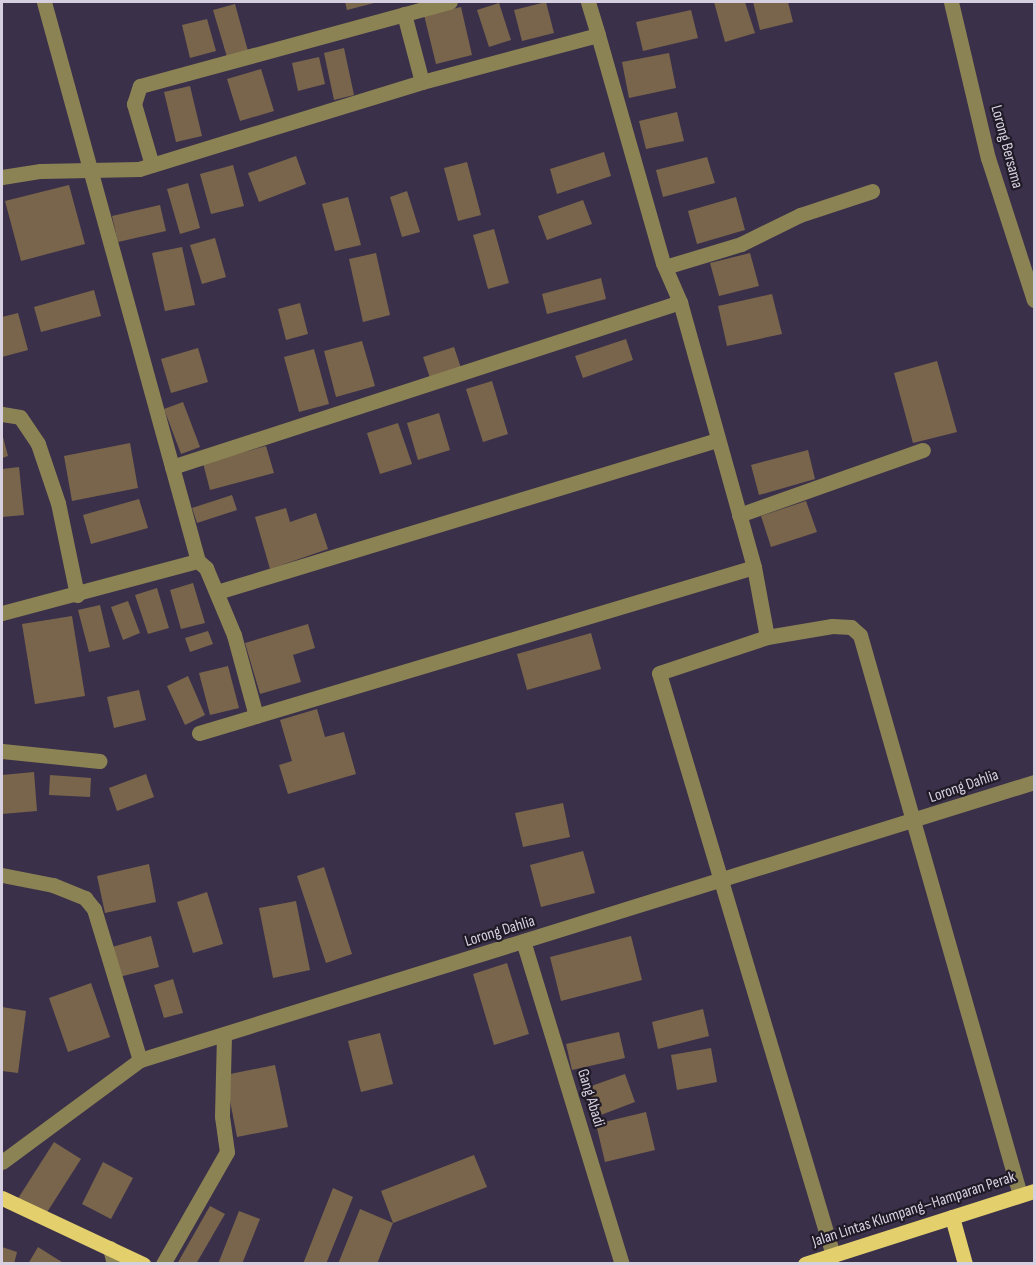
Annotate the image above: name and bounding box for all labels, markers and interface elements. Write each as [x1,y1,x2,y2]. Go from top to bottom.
street label: Lorong Bersama [986,103,1026,191]
street label: Lorong Dahlia [927,766,1001,808]
street label: Lorong Dahlia [463,912,537,952]
street label: Gang Abadi [572,1067,608,1129]
street label: Jalan Lintas Klumpang–Hamparan Perak [810,1168,1018,1252]

